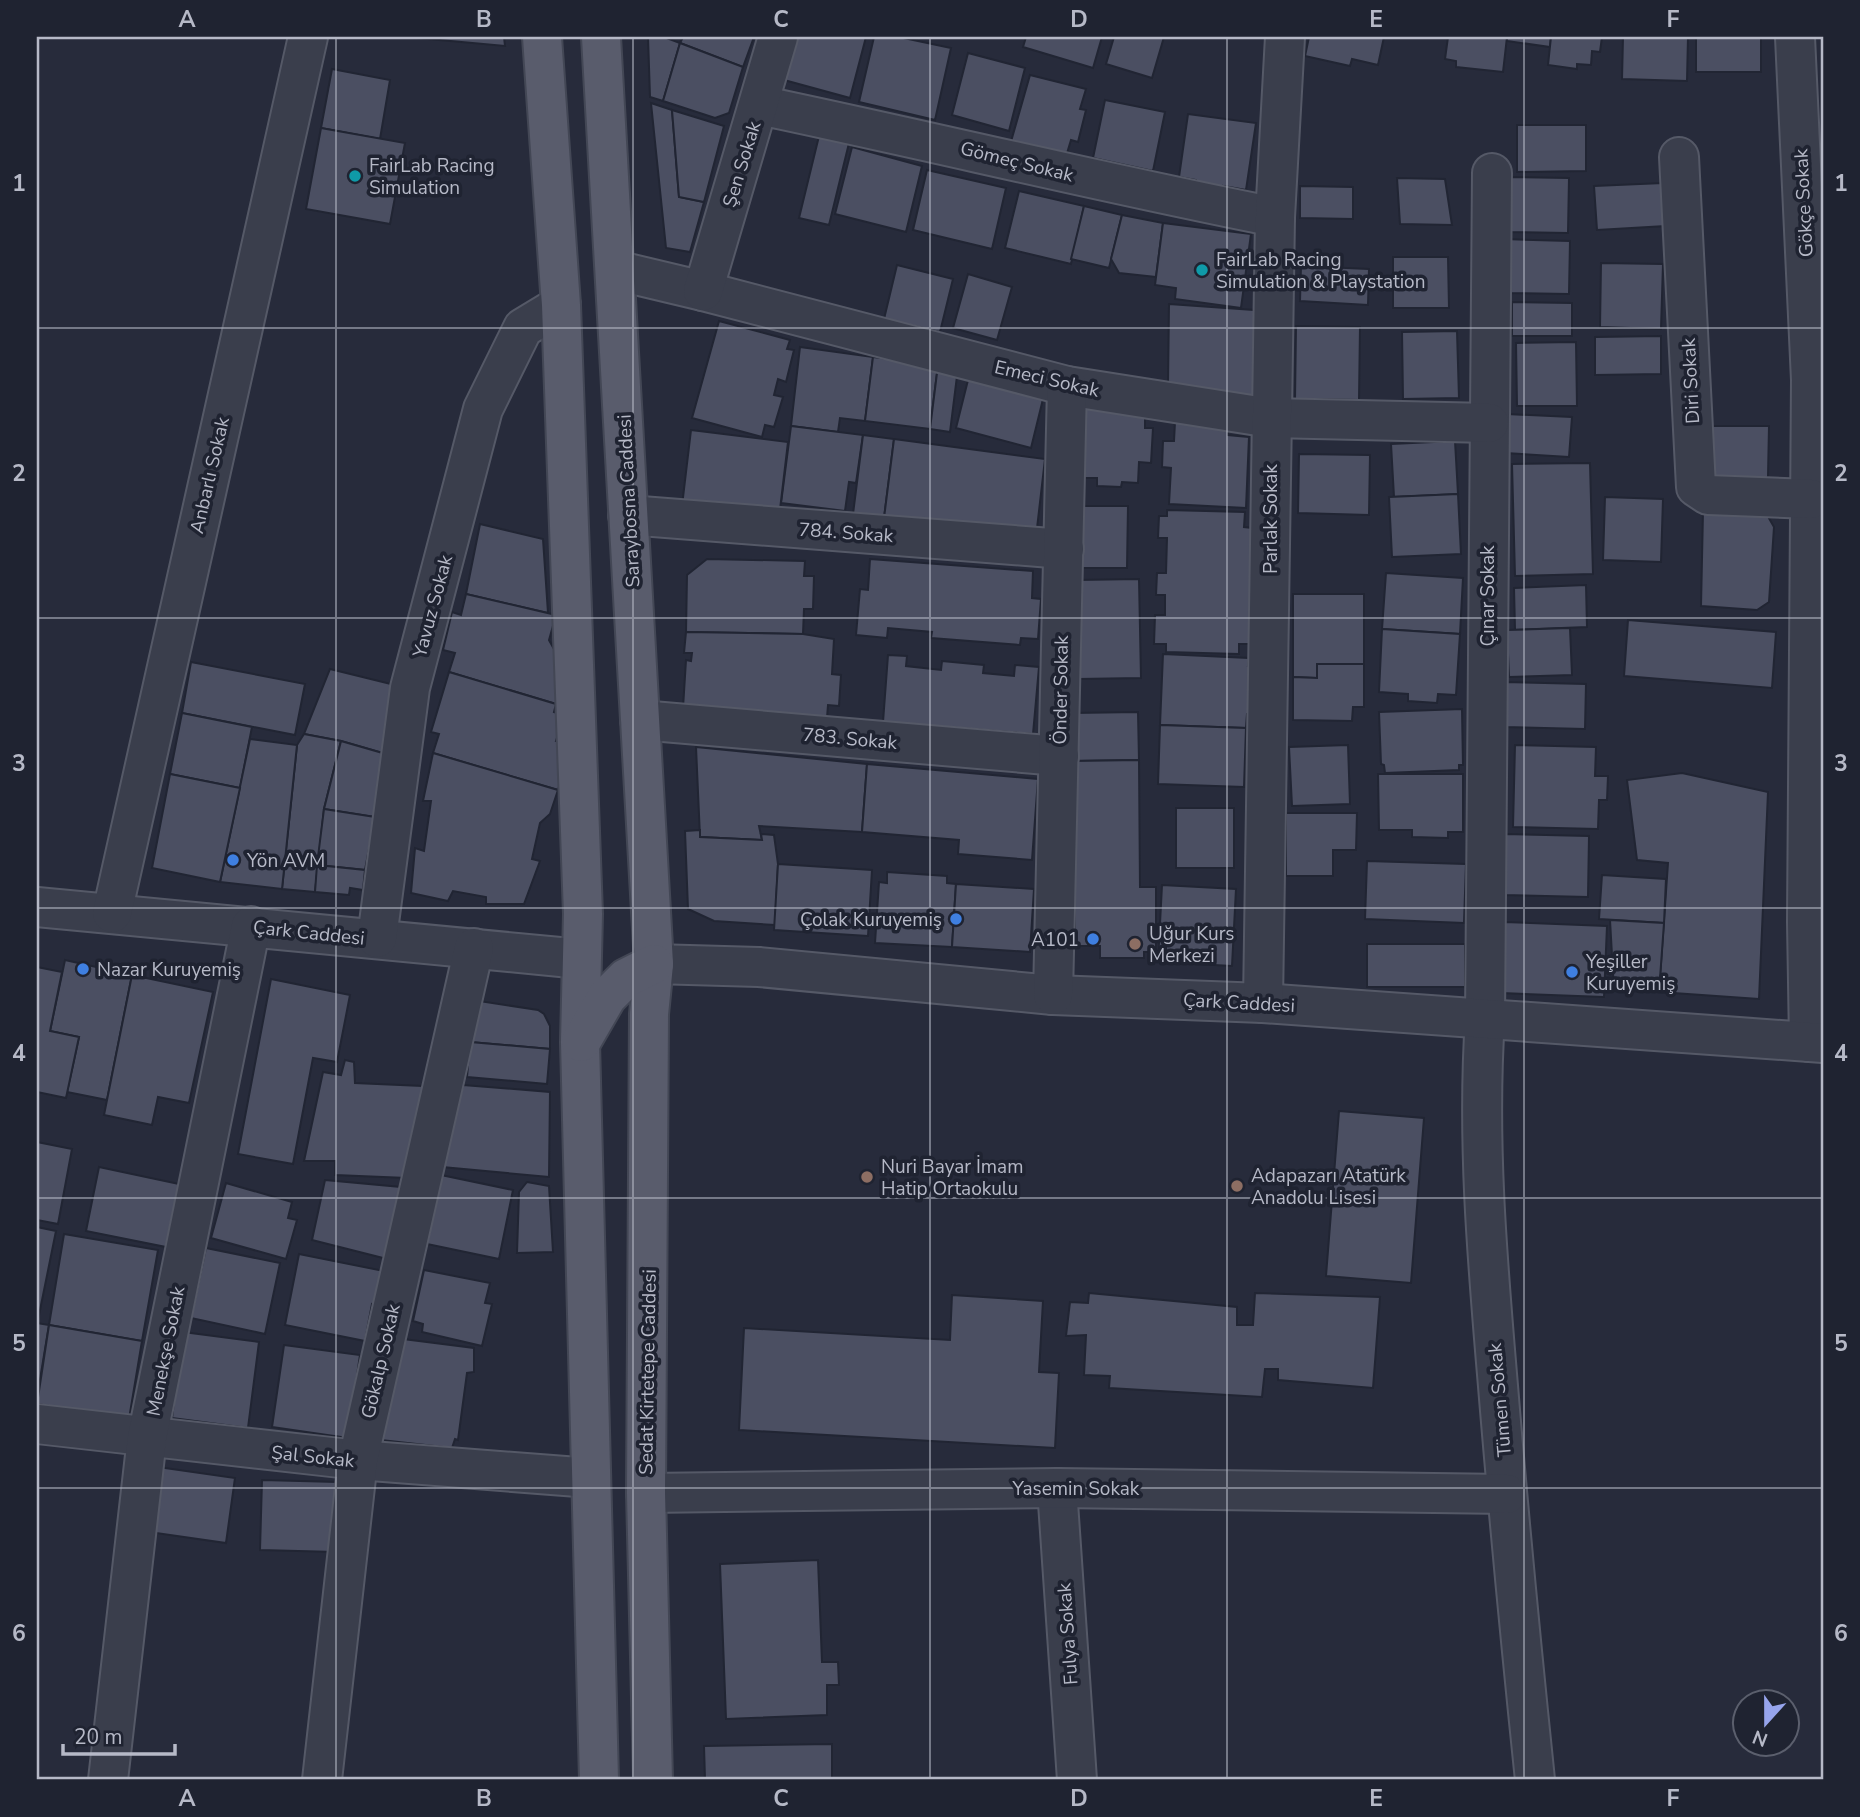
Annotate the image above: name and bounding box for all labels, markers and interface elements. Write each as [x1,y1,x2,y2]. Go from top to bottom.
text: A [178,4,196,35]
text: B [476,4,492,35]
text: C [773,4,789,35]
text: D [1070,4,1088,35]
text: E [1369,4,1383,35]
text: F [1667,4,1680,35]
street label: Şen Sokak [717,118,767,211]
street label: Gömeç Sokak [958,135,1076,189]
street label: Gökçe Sokak [1788,148,1820,258]
place label: FairLab Racing Simulation [369,153,495,201]
text: 1 [12,168,26,199]
marker: FairLab Racing Simulation [347,168,363,184]
text: 1 [1834,168,1848,199]
place label: FairLab Racing Simulation & Playstation [1216,247,1425,295]
marker: FairLab Racing Simulation & Playstation [1194,262,1210,278]
street label: Diri Sokak [1676,337,1706,424]
street label: Emeci Sokak [992,354,1102,404]
street label: Anbarlı Sokak [184,414,236,536]
street label: Saraybosna Caddesi [611,414,647,588]
text: 2 [12,458,26,489]
text: 2 [1834,458,1848,489]
street label: Parlak Sokak [1258,464,1284,574]
street label: 784. Sokak [798,517,895,549]
street label: Çınar Sokak [1475,545,1501,646]
street label: Yavuz Sokak [407,552,459,661]
street label: Önder Sokak [1047,635,1075,745]
street label: 783. Sokak [802,722,899,756]
text: 3 [12,748,26,779]
text: 3 [1834,748,1848,779]
place label: Yön AVM [246,848,325,874]
marker: Yön AVM [225,852,241,868]
place label: Çolak Kuruyemiş [800,907,942,933]
marker: Çolak Kuruyemiş [948,911,964,927]
street label: Çark Caddesi [252,914,366,952]
place label: Uğur Kurs Merkezi [1149,921,1235,969]
place label: A101 [1031,927,1079,953]
marker: A101 [1085,931,1101,947]
marker: Uğur Kurs Merkezi [1127,936,1143,952]
place label: Yeşiller Kuruyemiş [1585,949,1675,997]
place label: Nazar Kuruyemiş [97,957,241,983]
marker: Nazar Kuruyemiş [75,961,91,977]
marker: Yeşiller Kuruyemiş [1564,964,1580,980]
street label: Çark Caddesi [1182,987,1296,1019]
text: 4 [12,1038,26,1069]
text: 4 [1834,1038,1848,1069]
place label: Nuri Bayar İmam Hatip Ortaokulu [881,1154,1023,1202]
place label: Adapazarı Atatürk Anadolu Lisesi [1251,1163,1406,1211]
marker: Nuri Bayar İmam Hatip Ortaokulu [859,1169,875,1185]
marker: Adapazarı Atatürk Anadolu Lisesi [1229,1178,1245,1194]
street label: Sedat Kirtetepe Caddesi [633,1269,663,1475]
street label: Menekşe Sokak [141,1283,191,1418]
street label: Gökalp Sokak [355,1301,407,1421]
text: 5 [12,1328,26,1359]
text: 5 [1834,1328,1848,1359]
street label: Tümen Sokak [1482,1342,1518,1458]
street label: Şal Sokak [270,1440,356,1474]
street label: Yasemin Sokak [1012,1476,1140,1502]
street label: Fulya Sokak [1051,1582,1085,1686]
text: 6 [12,1618,26,1649]
text: 6 [1834,1618,1848,1649]
north arrow [1730,1688,1800,1758]
scale bar [63,1712,175,1756]
text: 20 m [74,1723,123,1751]
text: N [1749,1723,1772,1753]
text: A [178,1783,196,1814]
text: B [476,1783,492,1814]
text: C [773,1783,789,1814]
text: D [1070,1783,1088,1814]
text: E [1369,1783,1383,1814]
text: F [1667,1783,1680,1814]

